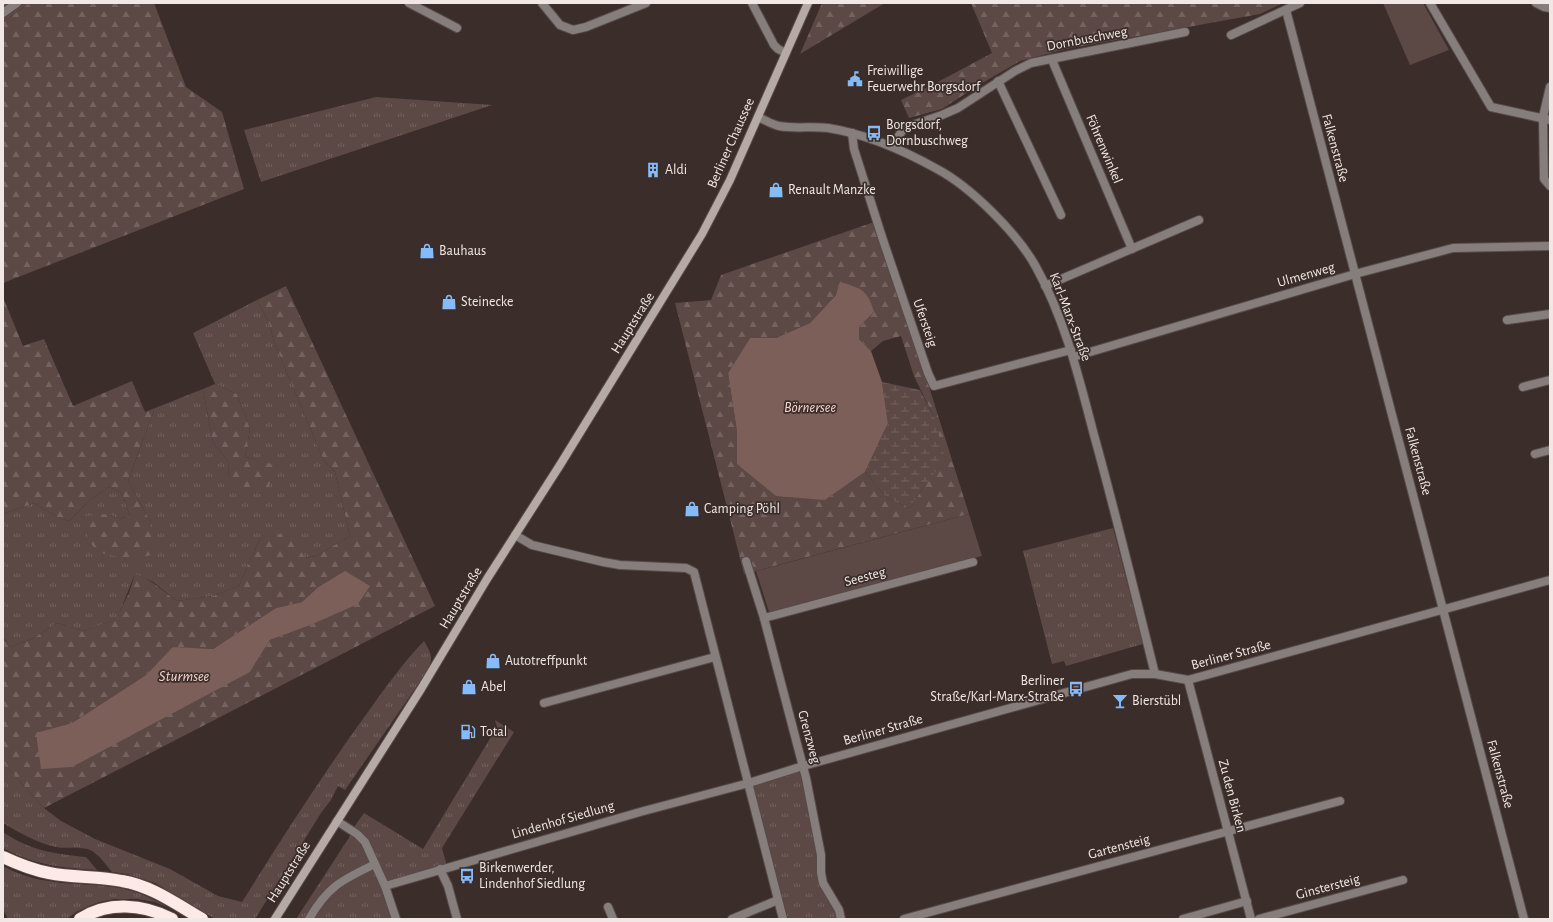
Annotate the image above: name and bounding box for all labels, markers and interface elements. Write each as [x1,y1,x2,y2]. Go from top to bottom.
street label: Dornbuschweg [1046,24,1129,54]
place label: Freiwillige Feuerwehr Borgsdorf [867,64,981,94]
public building icon: Freiwillige Feuerwehr Borgsdorf [846,70,864,88]
street label: Berliner Chaussee [705,96,757,190]
street label: Föhrenwinkel [1083,112,1125,186]
street label: Falkenstraße [1319,112,1351,184]
place label: Borgsdorf, Dornbuschweg [886,118,968,148]
bus stop icon: Borgsdorf, Dornbuschweg [865,124,883,142]
building icon: Aldi [644,161,662,179]
place label: Aldi [665,163,687,177]
shop icon: Renault Manzke [767,181,785,199]
place label: Renault Manzke [788,183,876,197]
shop icon: Bauhaus [418,242,436,260]
place label: Bauhaus [439,244,486,258]
street label: Ulmenweg [1276,260,1337,290]
street label: Karl-Marx-Straße [1047,271,1093,363]
street label: Hauptstraße [609,290,657,356]
shop icon: Steinecke [440,293,458,311]
place label: Steinecke [461,295,513,309]
street label: Ufersteig [910,297,940,349]
water label: Börnersee [784,400,836,415]
street label: Falkenstraße [1402,425,1434,497]
shop icon: Camping Pöhl [683,500,701,518]
place label: Camping Pöhl [704,502,780,516]
street label: Hauptstraße [437,565,485,631]
street label: Seesteg [843,565,887,589]
street label: Berliner Straße [1190,638,1272,672]
shop icon: Autotreffpunkt [484,652,502,670]
place label: Autotreffpunkt [505,654,588,668]
water label: Sturmsee [159,669,210,684]
place label: Berliner Straße/Karl-Marx-Straße [930,674,1064,704]
shop icon: Abel [460,678,478,696]
place label: Abel [481,680,506,694]
bus stop icon: Berliner Straße/Karl-Marx-Straße [1067,680,1085,698]
bar icon: Bierstübl [1111,692,1129,710]
place label: Bierstübl [1132,694,1181,708]
street label: Grenzweg [795,709,823,765]
street label: Berliner Straße [842,712,924,748]
fuel station icon: Total [459,723,477,741]
place label: Total [480,725,507,739]
street label: Falkenstraße [1484,738,1516,810]
street label: Zu den Birken [1216,758,1248,834]
street label: Lindenhof Siedlung [510,799,616,841]
street label: Gartensteig [1087,832,1151,862]
street label: Hauptstraße [265,839,313,905]
place label: Birkenwerder, Lindenhof Siedlung [479,861,585,891]
bus stop icon: Birkenwerder, Lindenhof Siedlung [458,867,476,885]
street label: Ginstersteig [1295,872,1362,902]

